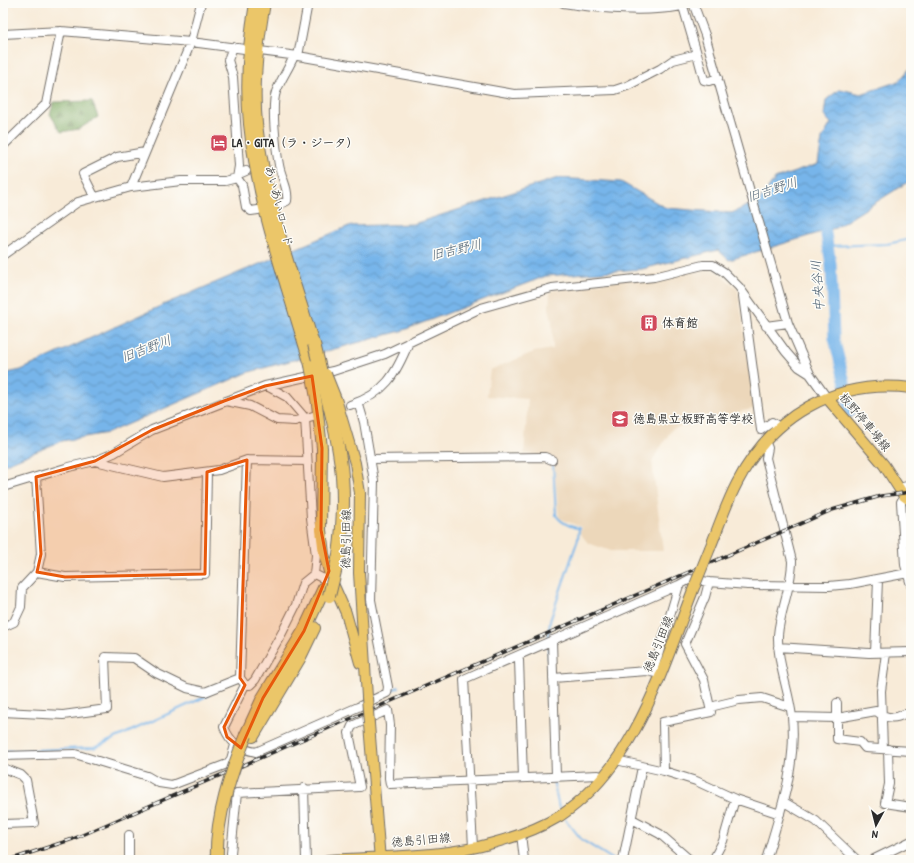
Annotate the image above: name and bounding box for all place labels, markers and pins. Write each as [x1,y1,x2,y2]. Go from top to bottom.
hotel icon: LA・GITA（ラ・ジータ） [209,133,229,153]
place label: LA・GITA（ラ・ジータ） [232,134,358,151]
building icon: 体育館 [639,313,659,333]
place label: 体育館 [662,314,698,331]
school or university icon: 徳島県立板野高等学校 [610,409,630,429]
place label: 徳島県立板野高等学校 [633,410,753,427]

